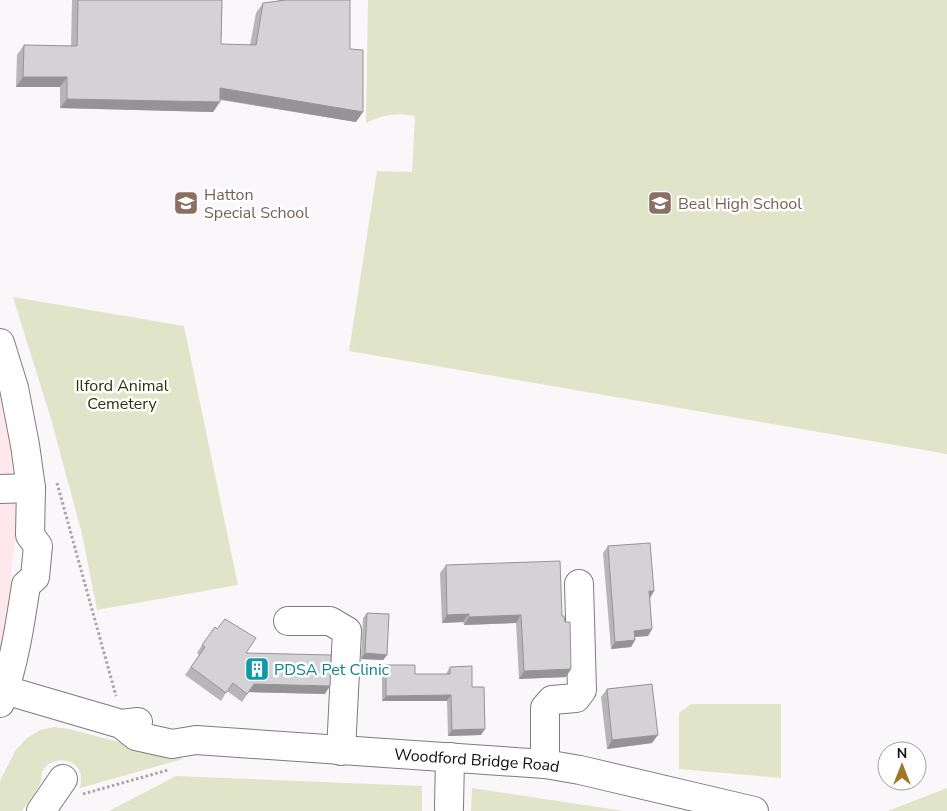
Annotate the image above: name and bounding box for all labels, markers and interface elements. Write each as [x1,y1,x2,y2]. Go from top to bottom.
place label: Hatton Special School [204,184,309,224]
school or university icon: Hatton Special School [173,190,199,216]
school or university icon: Beal High School [647,190,673,216]
place label: Beal High School [678,193,802,215]
park label: Ilford Animal Cemetery [75,375,169,415]
building icon: PDSA Pet Clinic [244,656,270,682]
place label: PDSA Pet Clinic [274,659,390,681]
north arrow [877,741,927,791]
street label: Woodford Bridge Road [393,744,561,778]
text: N [897,744,907,763]

